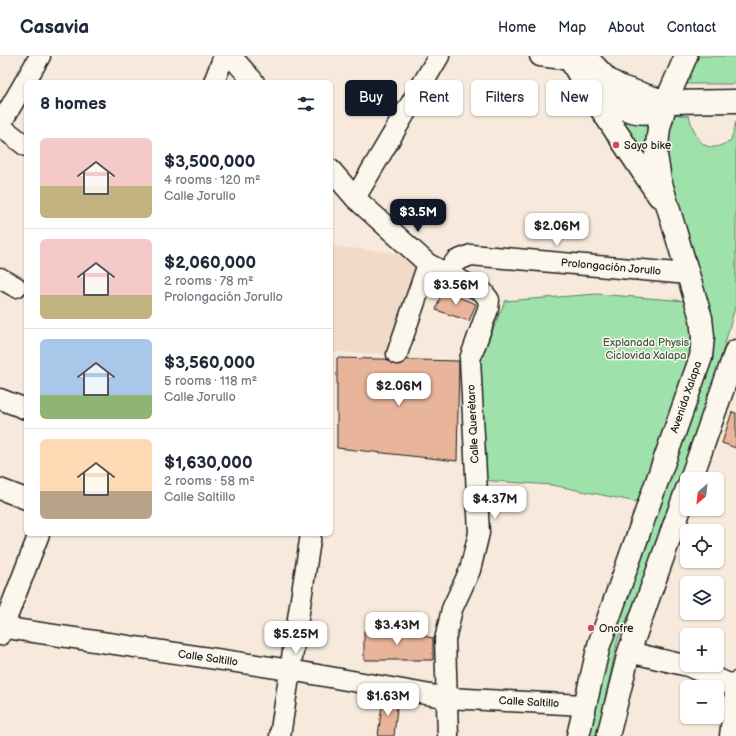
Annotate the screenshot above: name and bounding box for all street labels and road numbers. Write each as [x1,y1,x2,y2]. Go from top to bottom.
street label: Prolongación Jorullo [560,256,662,278]
street label: Avenida Xalapa [668,359,704,435]
street label: Calle Querétaro [464,384,482,464]
street label: Calle Saltillo [177,647,239,669]
street label: Calle Saltillo [498,694,560,710]

